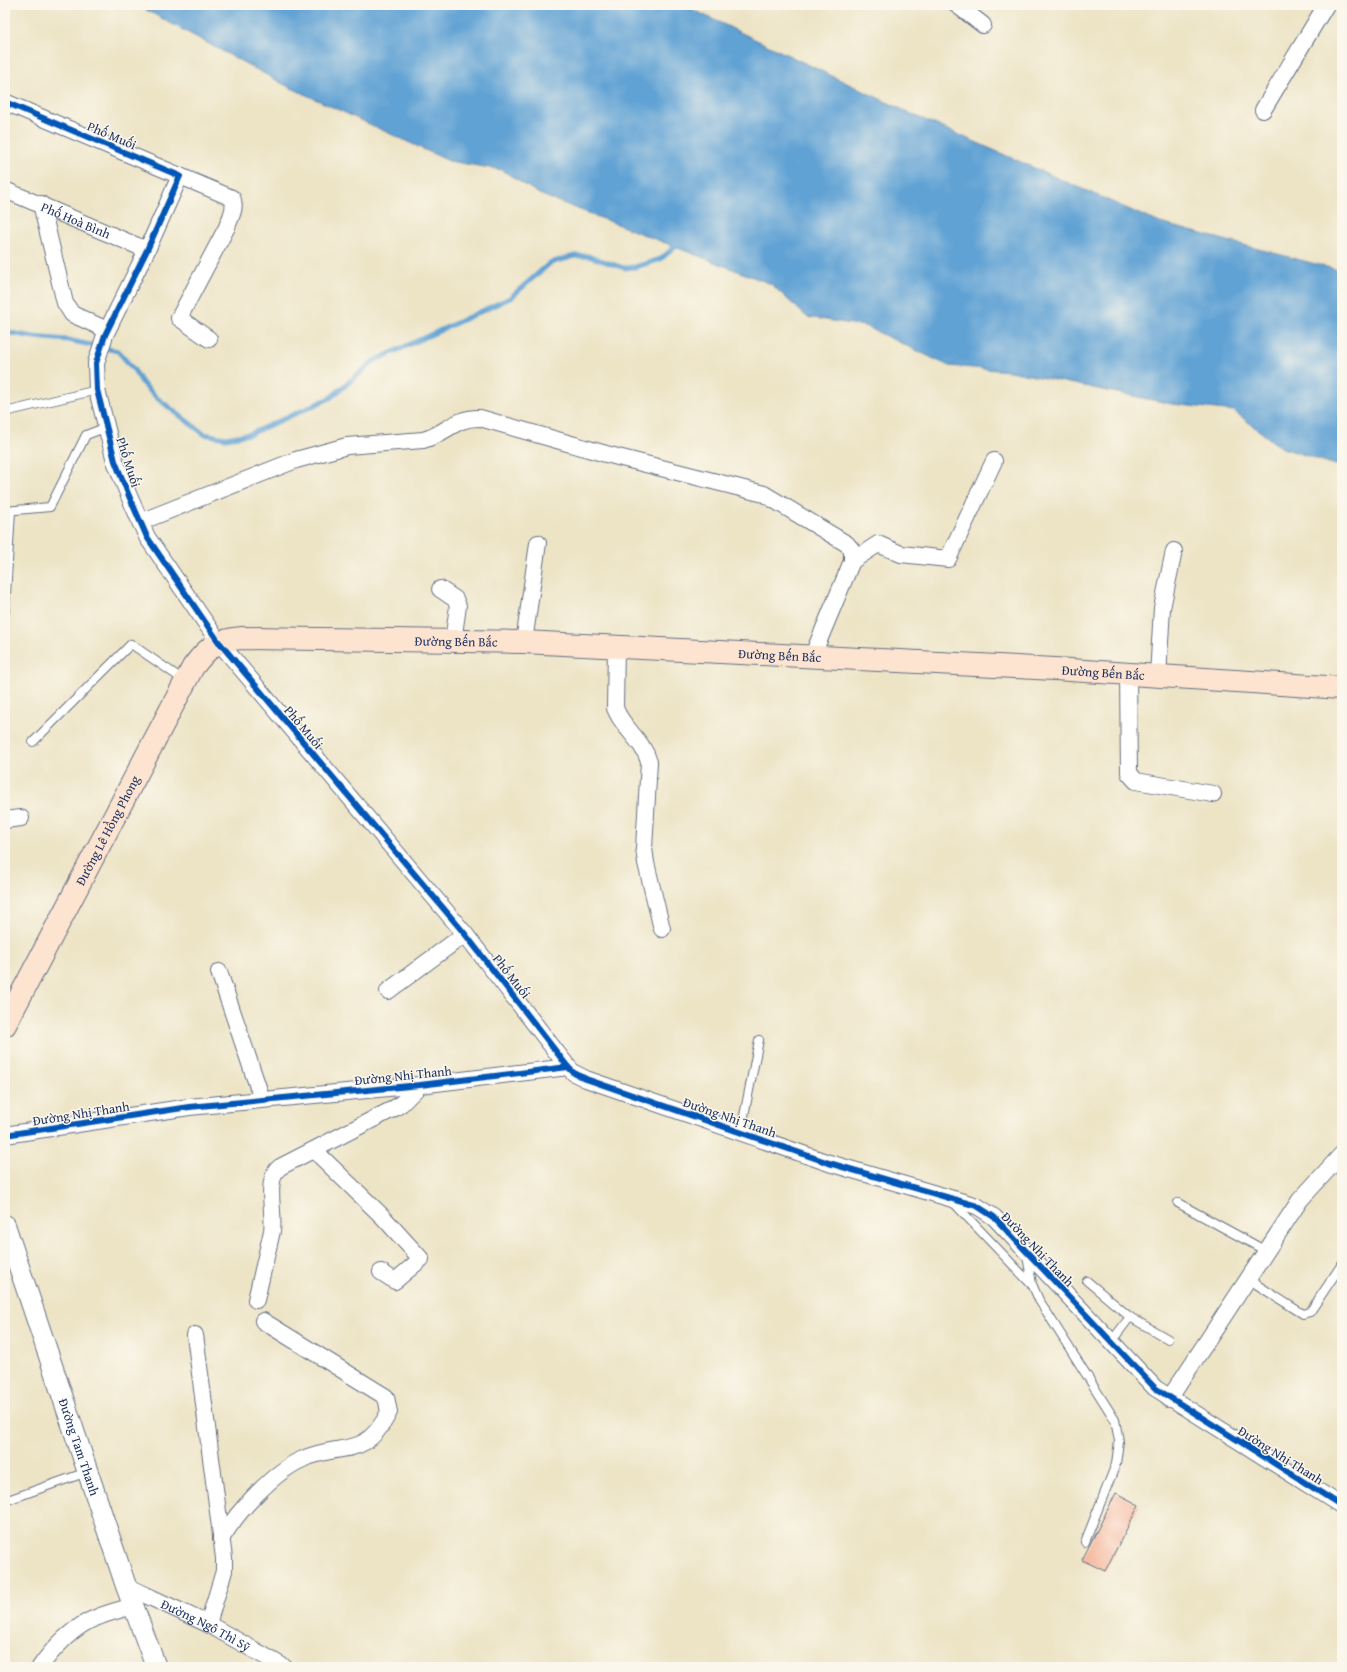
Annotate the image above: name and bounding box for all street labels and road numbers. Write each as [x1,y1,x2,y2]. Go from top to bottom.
street label: Phố Muối [84,117,140,154]
street label: Phố Hoà Bình [38,197,114,244]
street label: Phố Muối [111,435,146,490]
street label: Đường Bến Bắc [414,631,498,652]
street label: Đường Bến Bắc [738,644,822,667]
street label: Đường Bến Bắc [1061,660,1146,685]
street label: Phố Muối [280,701,328,754]
street label: Đường Lê Hồng Phong [71,772,145,889]
street label: Phố Muối [488,950,535,1003]
street label: Đường Nhị Thanh [354,1061,453,1090]
street label: Đường Nhị Thanh [681,1093,780,1143]
street label: Đường Nhị Thanh [31,1096,131,1131]
street label: Đường Nhị Thanh [997,1208,1079,1292]
street label: Đường Tam Thanh [54,1396,104,1499]
street label: Đường Nhị Thanh [1234,1422,1328,1490]
street label: Đường Ngô Thì Sỹ [158,1595,255,1657]

